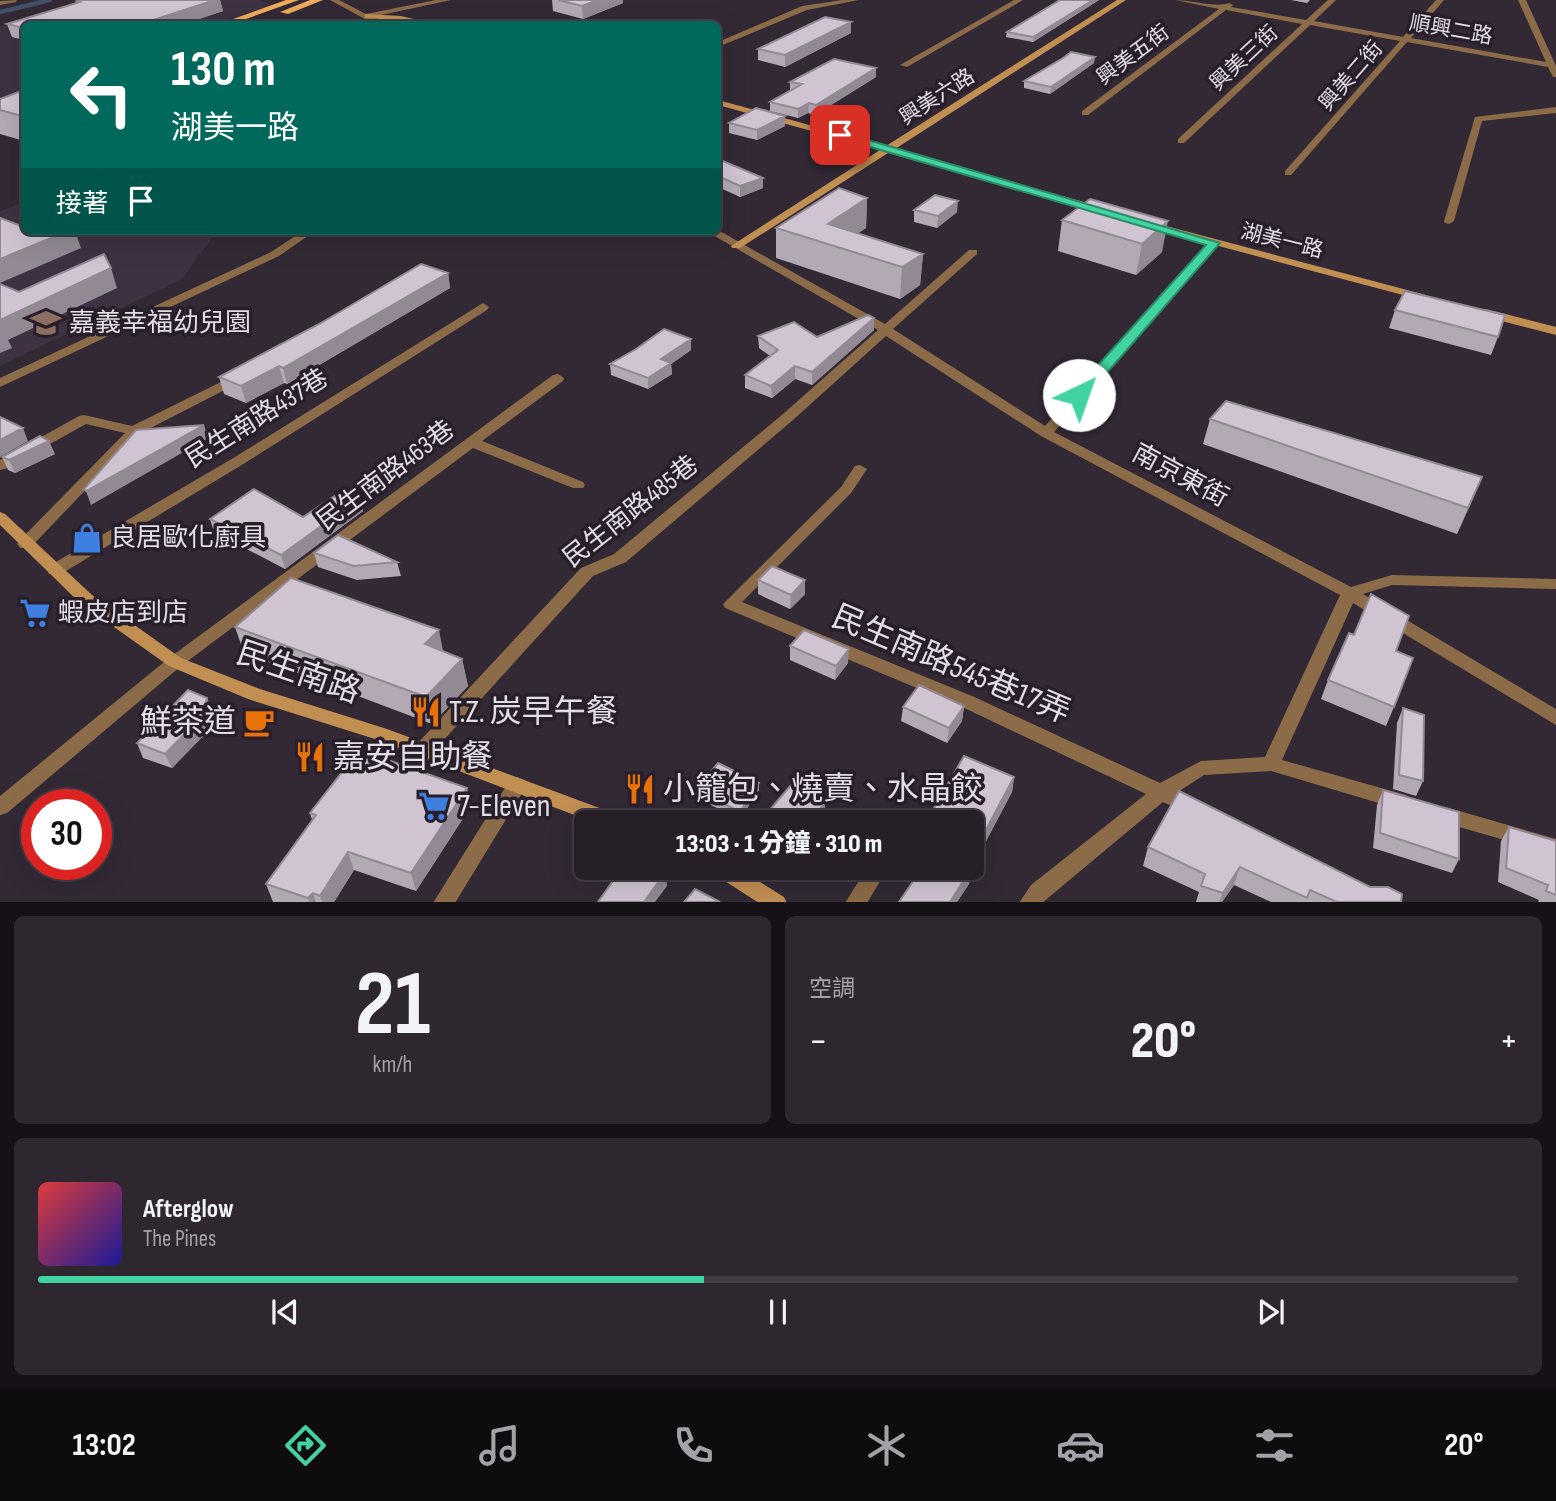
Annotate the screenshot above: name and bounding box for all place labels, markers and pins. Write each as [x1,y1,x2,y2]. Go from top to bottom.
pin [810,105,870,165]
school or university icon: 嘉義幸福幼兒園 [29,306,63,340]
place label: 嘉義幸福幼兒園 [69,308,251,339]
shop icon: 良居歐化廚具 [70,521,104,555]
place label: 良居歐化廚具 [110,523,266,554]
supermarket icon: 蝦皮店到店 [18,596,52,630]
place label: 蝦皮店到店 [58,598,188,629]
place label: T.Z. 炭早午餐 [449,693,618,732]
restaurant icon: T.Z. 炭早午餐 [409,695,443,729]
place label: 鮮茶道 [140,703,236,742]
cafe icon: 鮮茶道 [242,705,276,739]
place label: 嘉安自助餐 [333,738,493,777]
restaurant icon: 嘉安自助餐 [293,740,327,774]
place label: 小籠包、燒賣、水晶餃 [663,770,983,809]
restaurant icon: 小籠包、燒賣、水晶餃 [623,772,657,806]
place label: 7-Eleven [457,787,550,826]
supermarket icon: 7-Eleven [417,789,451,823]

